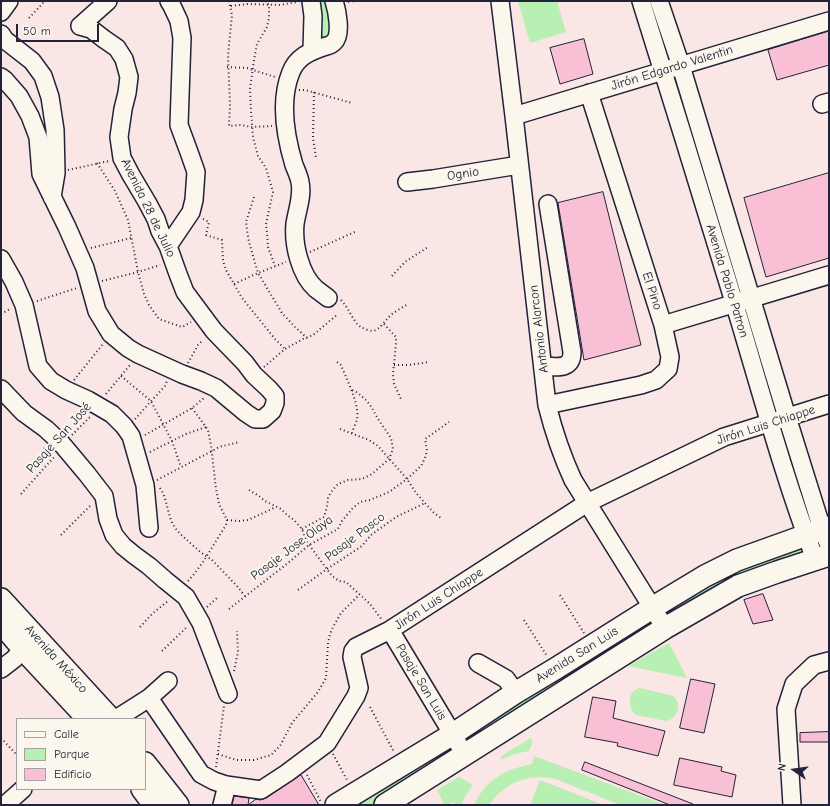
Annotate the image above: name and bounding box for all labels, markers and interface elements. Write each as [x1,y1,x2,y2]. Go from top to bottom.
scale bar [18,16,101,42]
text: 50 m [23,24,51,38]
street label: Jirón Edgardo Valentin [609,42,735,94]
street label: Avenida 28 de Julio [117,156,179,260]
street label: Ognio [446,164,480,184]
street label: Avenida Pablo Patron [702,222,752,340]
street label: El Pino [639,270,665,312]
street label: Antonio Alarcon [526,284,552,374]
street label: Pasaje San José [23,400,95,476]
street label: Jirón Luis Chiappe [715,402,817,448]
street label: Pasaje Pasco [322,509,388,565]
street label: Pasaje Jose Olaya [248,512,336,584]
street label: Jirón Luis Chiappe [392,564,486,634]
street label: Avenida México [21,621,91,697]
street label: Avenida San Luis [533,623,621,687]
street label: Pasaje San Luis [392,641,450,723]
legend [16,718,146,790]
text: Calle [54,727,79,741]
text: Parque [54,747,89,761]
north arrow [774,750,814,790]
text: N [775,762,789,772]
text: Edificio [54,767,91,781]

